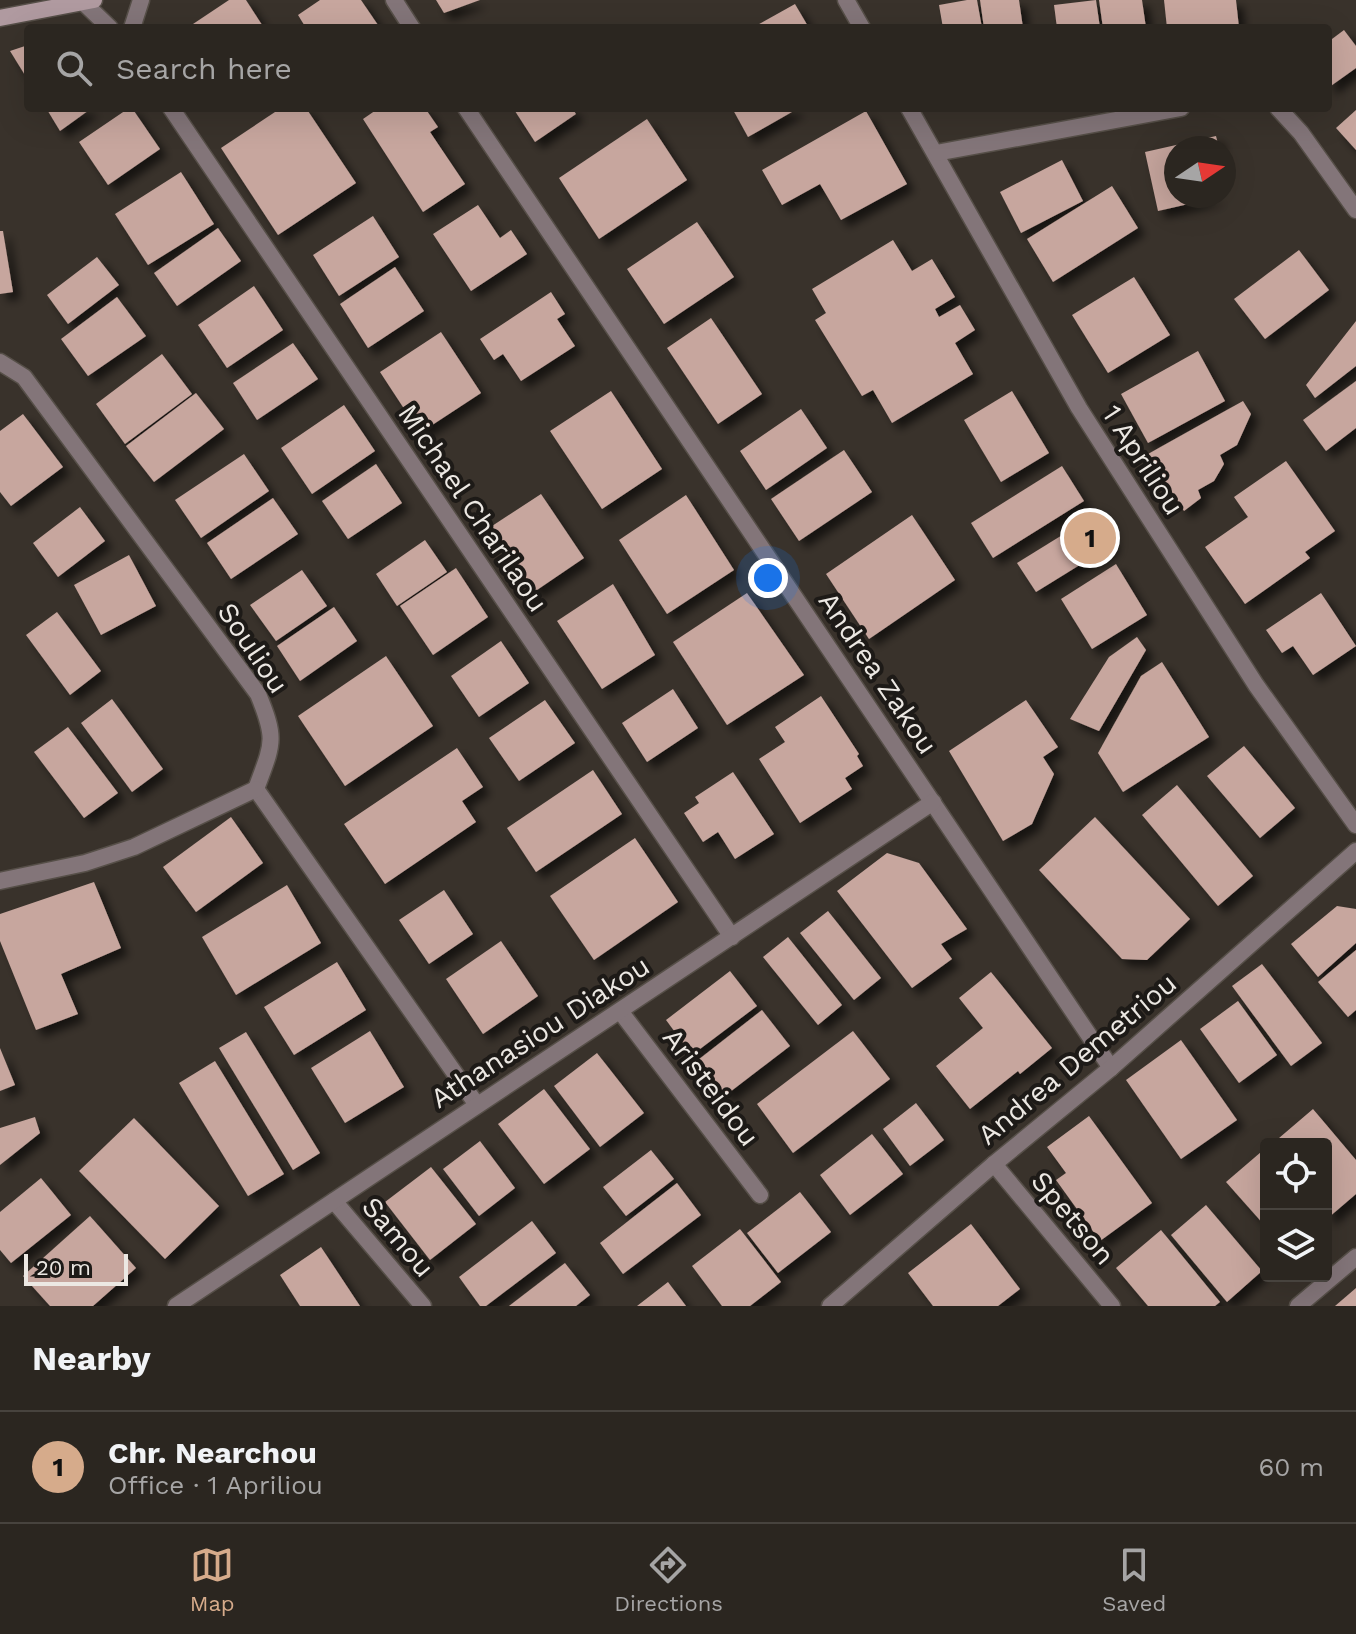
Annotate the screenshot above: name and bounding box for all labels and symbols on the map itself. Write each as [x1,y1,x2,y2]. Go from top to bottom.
north arrow [1164,136,1236,208]
street label: Michael Charilaou [391,398,555,618]
street label: 1 Apriliou [1095,399,1191,521]
pin: 1 [1064,508,1116,568]
your location [748,558,788,598]
street label: Andrea Zakou [812,586,944,760]
street label: Souliou [211,596,295,700]
street label: Athanasiou Diakou [424,949,656,1115]
street label: Andrea Demetriou [971,966,1183,1152]
street label: Aristeidou [656,1022,766,1152]
street label: Spetson [1024,1165,1122,1271]
street label: Samou [355,1190,441,1284]
scale bar [24,1250,128,1286]

